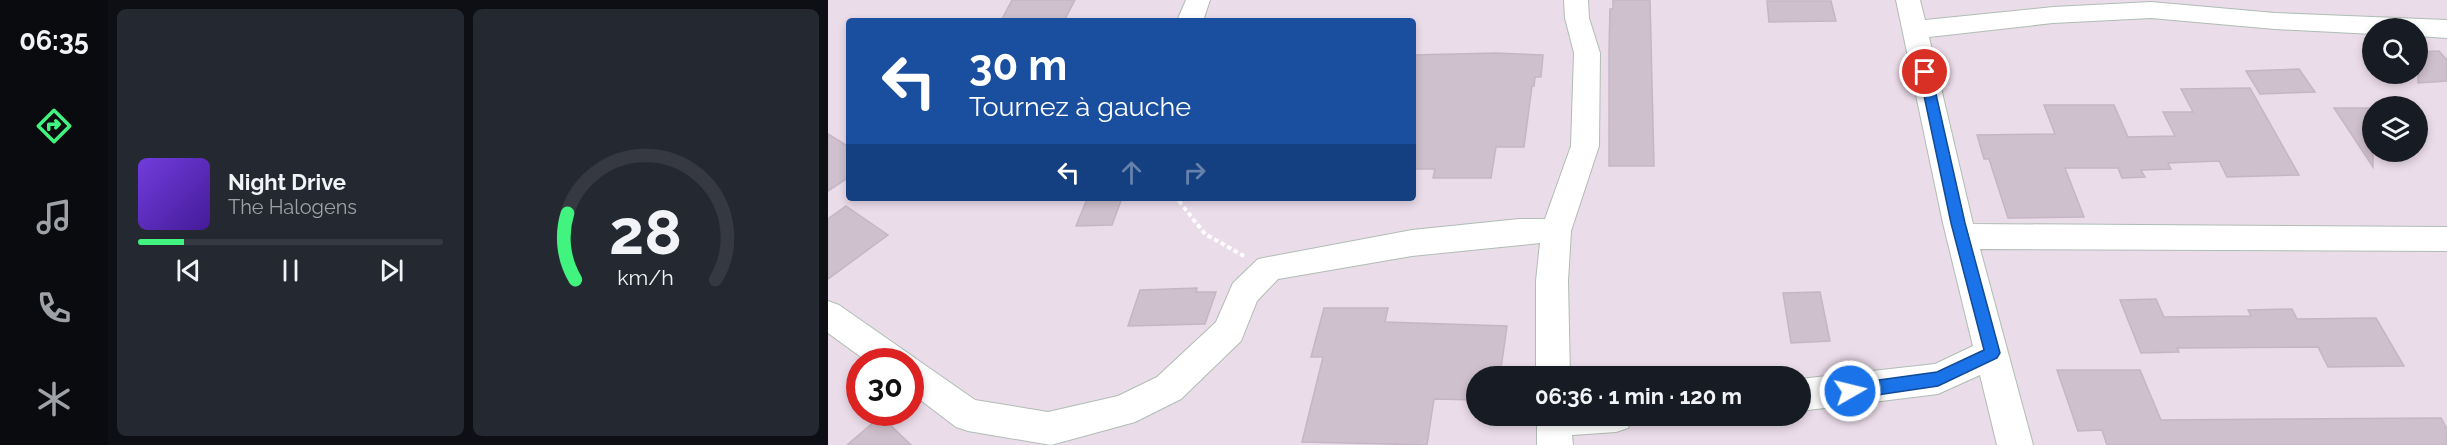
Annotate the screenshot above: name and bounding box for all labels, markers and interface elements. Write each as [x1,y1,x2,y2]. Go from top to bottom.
map controls [2362,18,2428,162]
button: search [2362,18,2428,84]
text: 06:35 [19,25,89,56]
text: 30 m [969,41,1067,90]
icon: left [870,42,948,120]
pin [1899,46,1950,97]
icon: arrive [1908,55,1941,88]
text: Tournez à gauche [969,91,1191,122]
button: layers [2362,96,2428,162]
icon: directions [33,105,75,147]
icon: left [1052,156,1085,189]
icon: ahead [1115,156,1148,189]
icon: right [1178,156,1211,189]
text: Night Drive [228,169,346,195]
text: The Halogens [228,195,357,219]
text: 28 [609,195,682,269]
icon: music [33,196,75,238]
icon: previous [172,254,205,287]
icon: pause [274,254,307,287]
icon: next [375,254,408,287]
text: km/h [617,265,674,290]
icon: phone [33,287,75,329]
speed limit sign: 30 [846,348,924,426]
position arrow [1818,359,1882,423]
icon: climate [33,378,75,420]
text: 06:36 · 1 min · 120 m [1535,383,1742,409]

